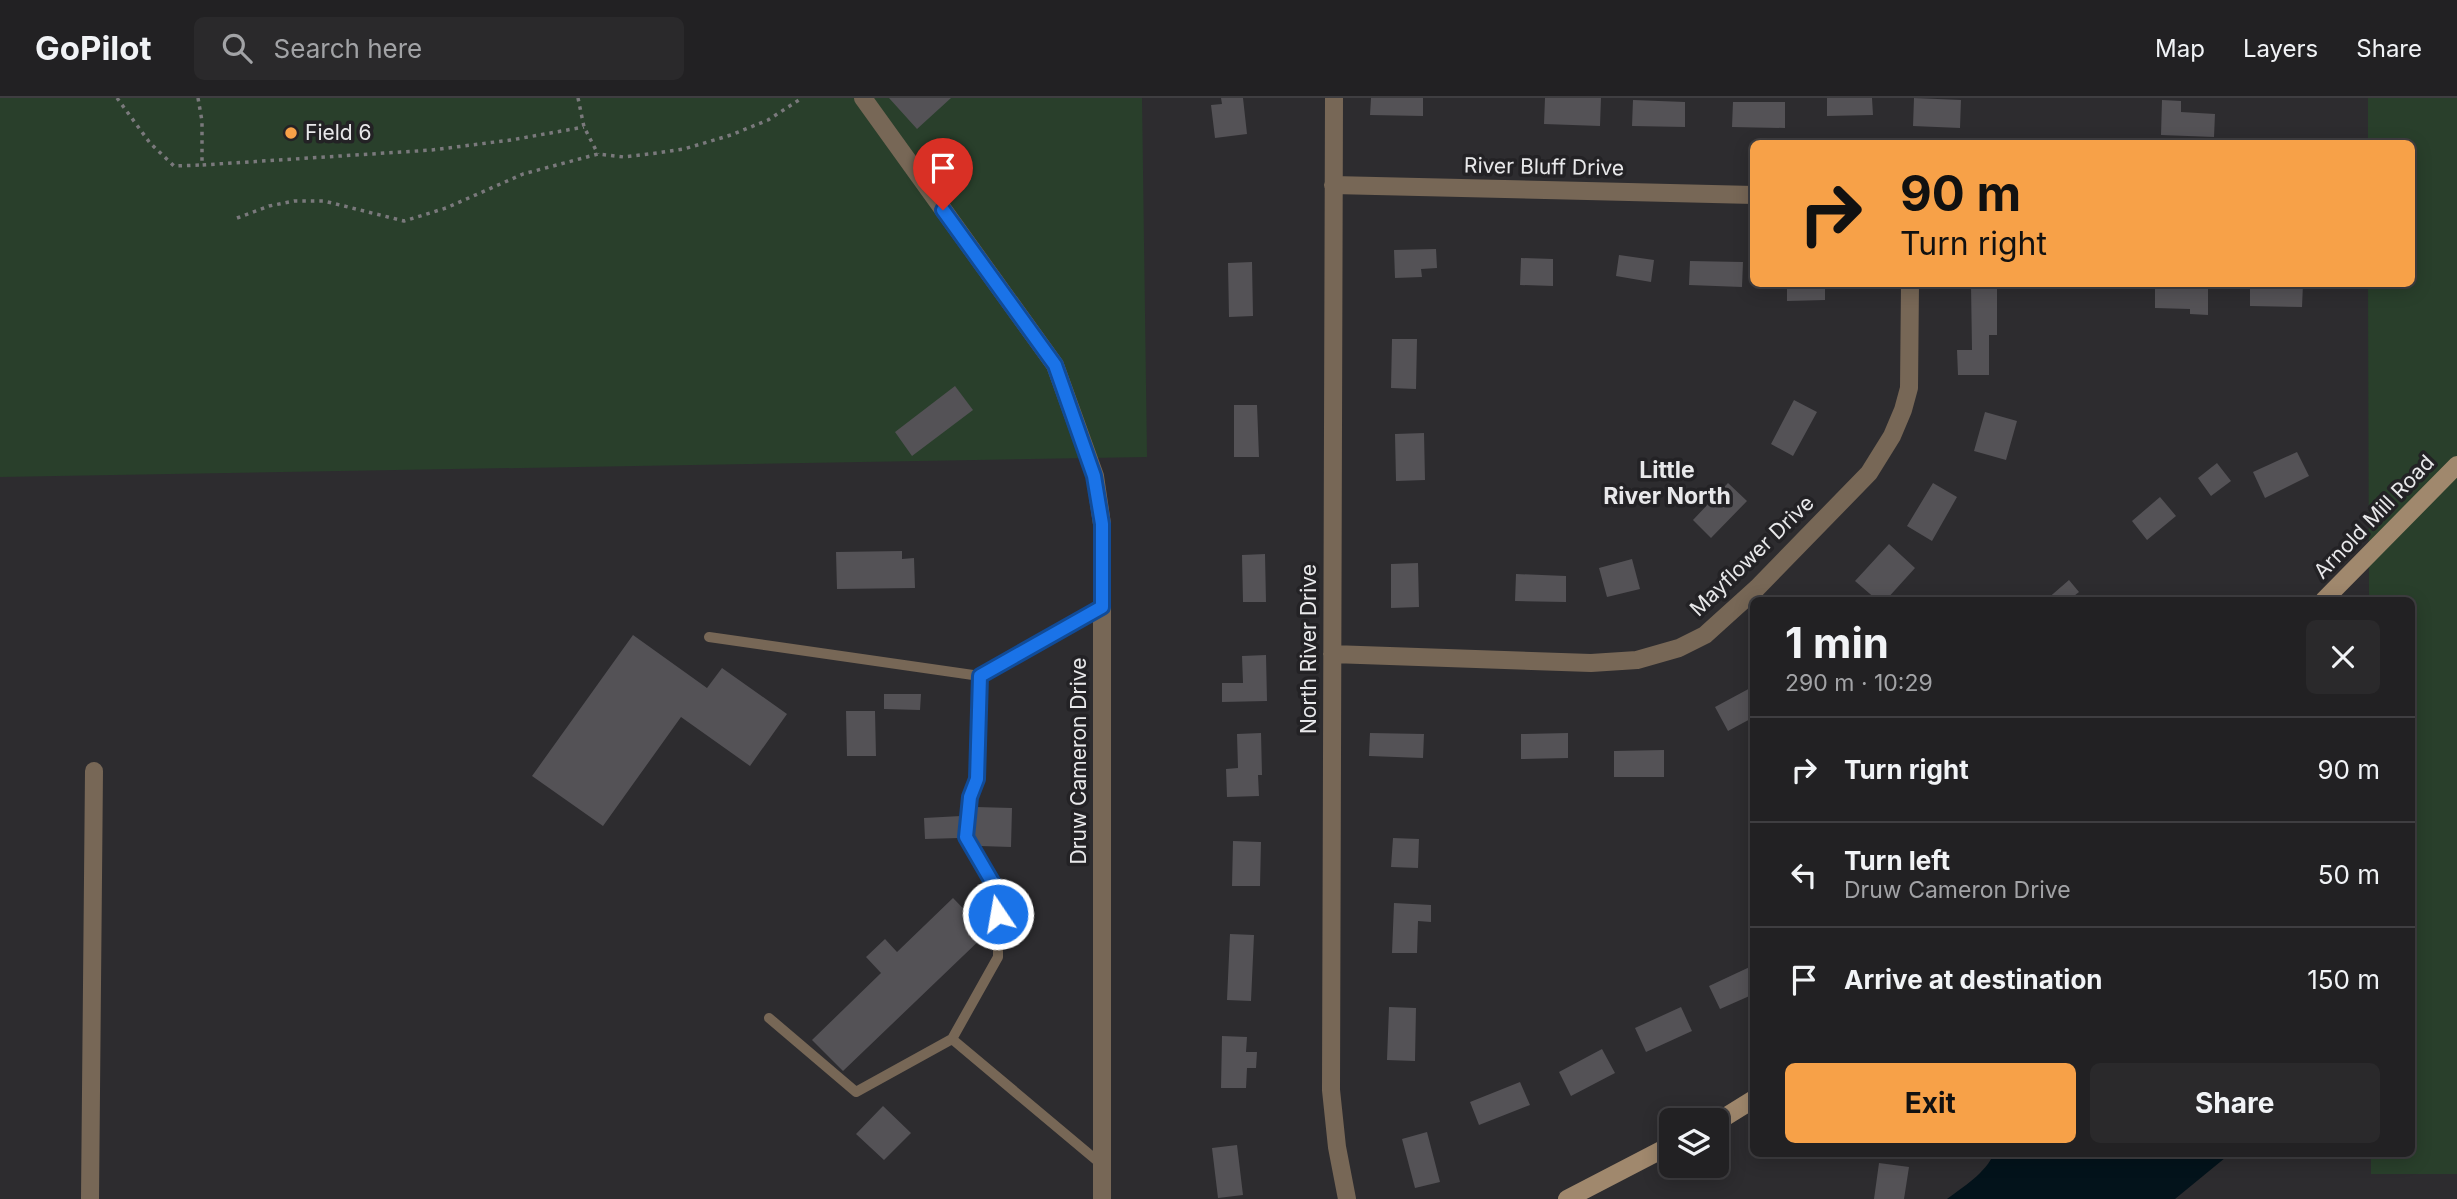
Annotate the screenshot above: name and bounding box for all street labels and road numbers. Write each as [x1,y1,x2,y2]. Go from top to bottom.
street label: River Bluff Drive [1464,153,1624,180]
street label: Arnold Mill Road [2308,450,2439,584]
street label: Mayflower Drive [1684,490,1819,621]
street label: North River Drive [1296,564,1321,734]
street label: Druw Cameron Drive [1066,658,1091,864]

